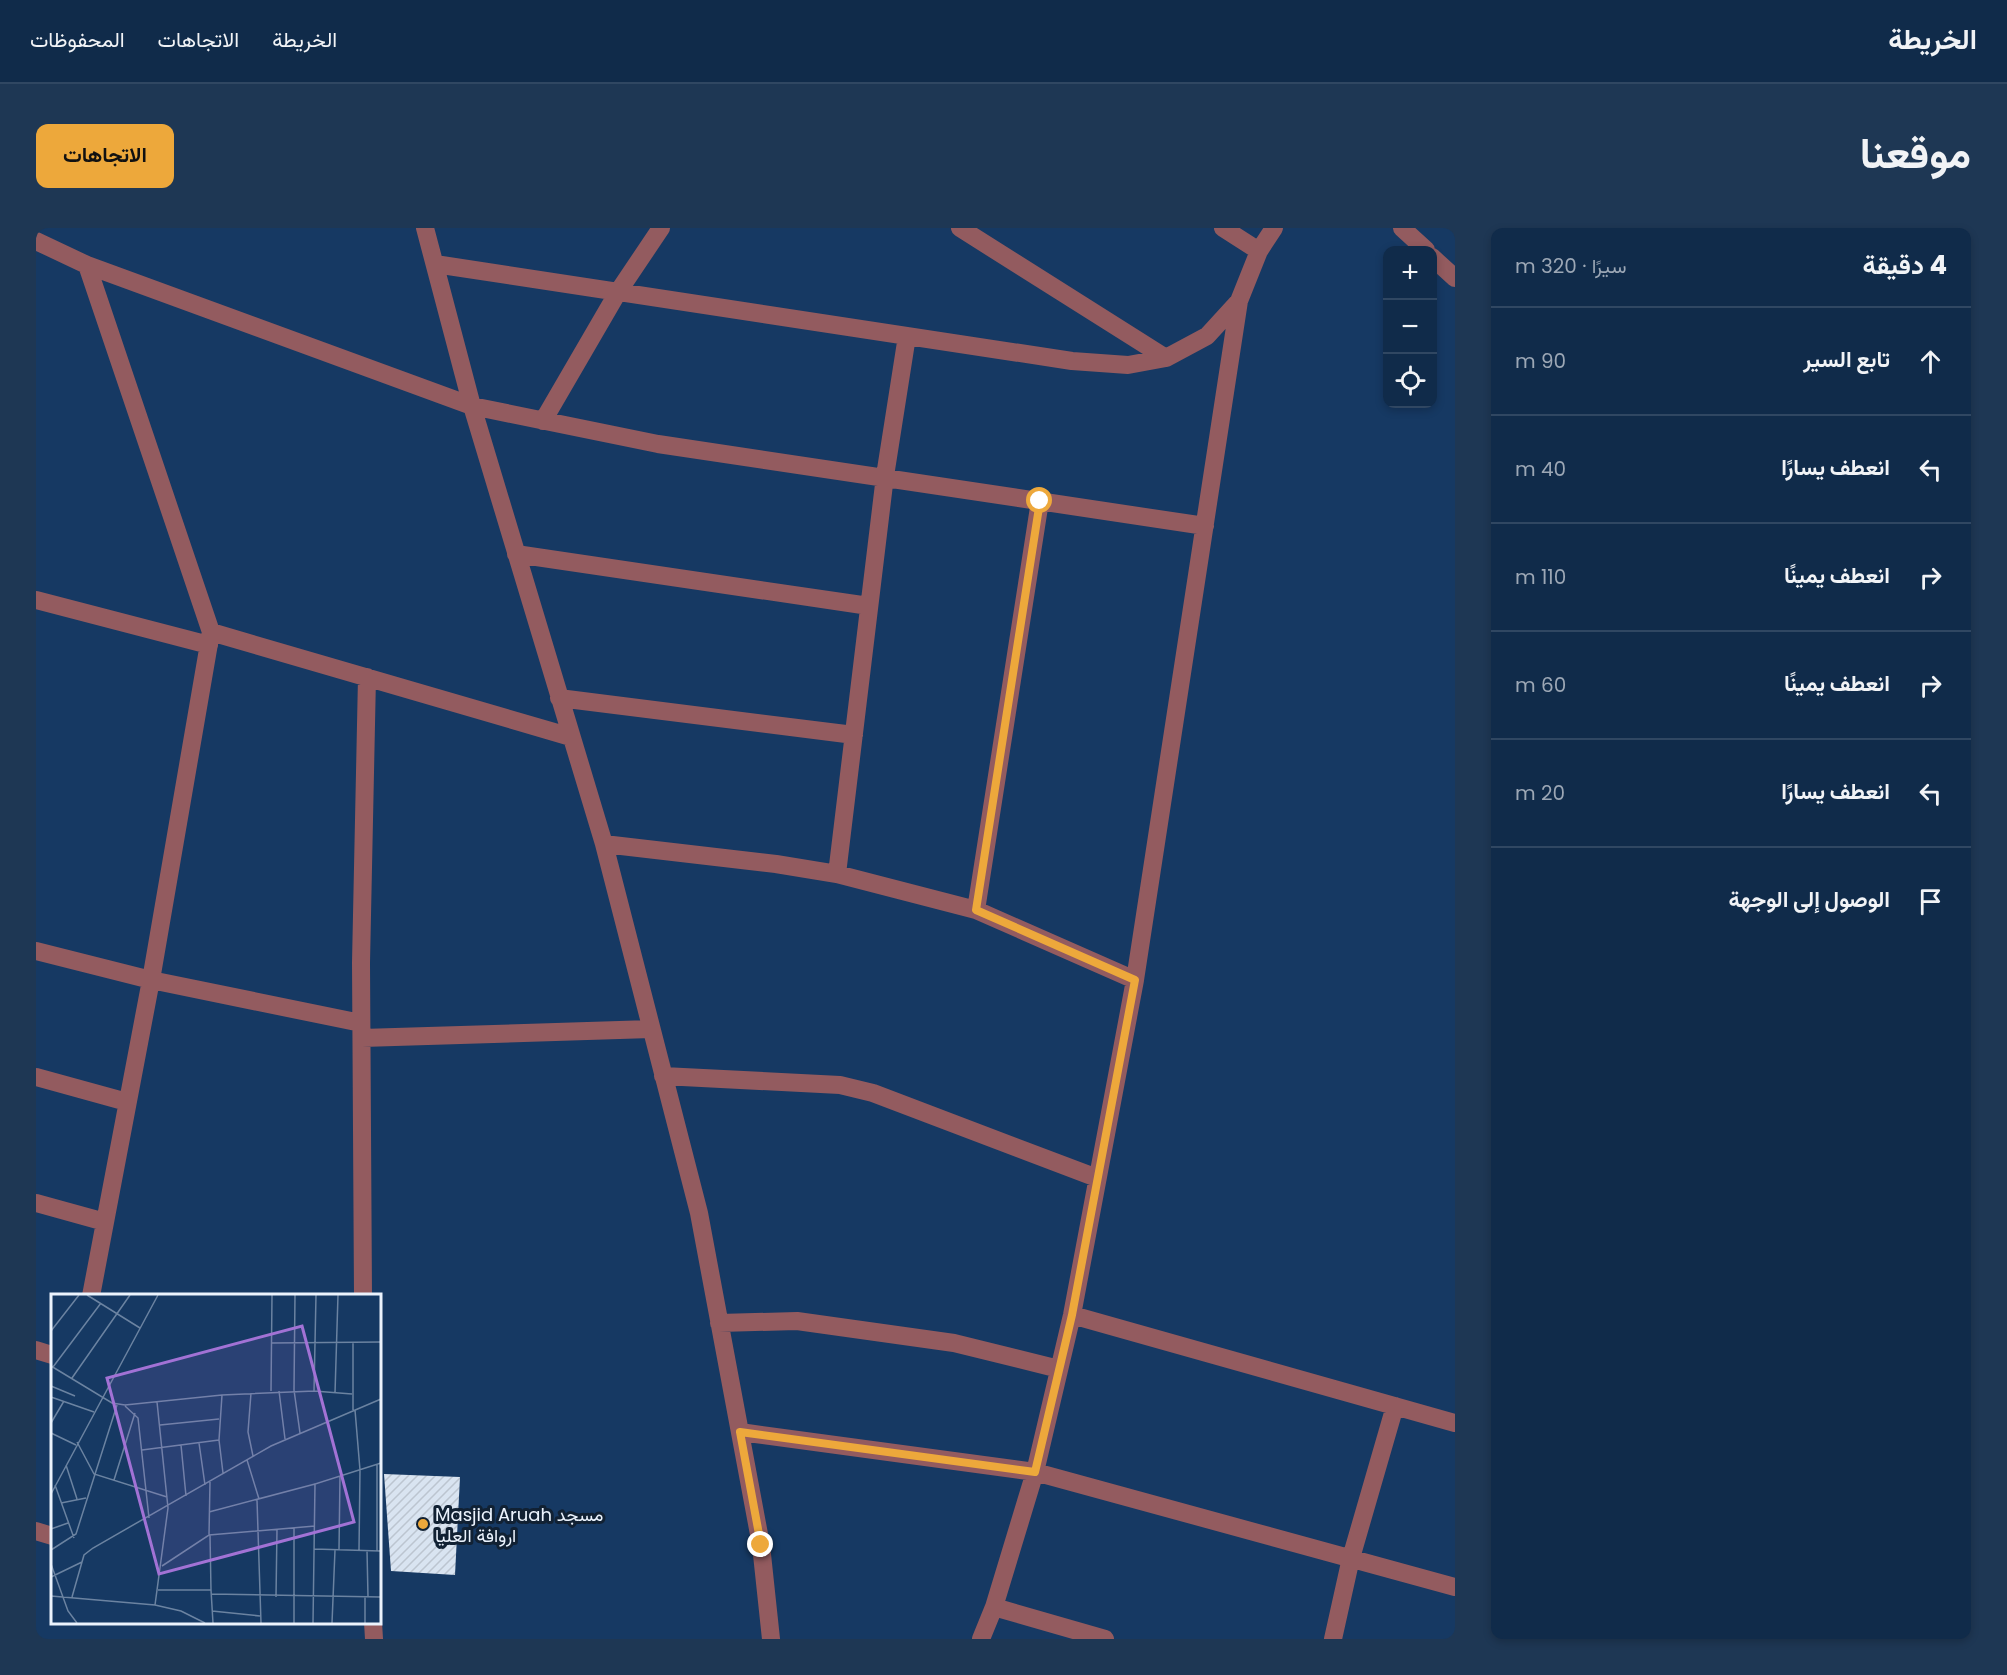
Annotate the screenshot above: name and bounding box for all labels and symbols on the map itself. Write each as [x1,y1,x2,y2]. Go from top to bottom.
route start [1026,487,1052,513]
inset map [51,1294,381,1624]
place label: Masjid Aruah مسجد اروافة العليا [435,1502,603,1548]
marker: Masjid Aruah مسجد اروافة العليا [416,1517,430,1531]
route end [747,1531,773,1557]

